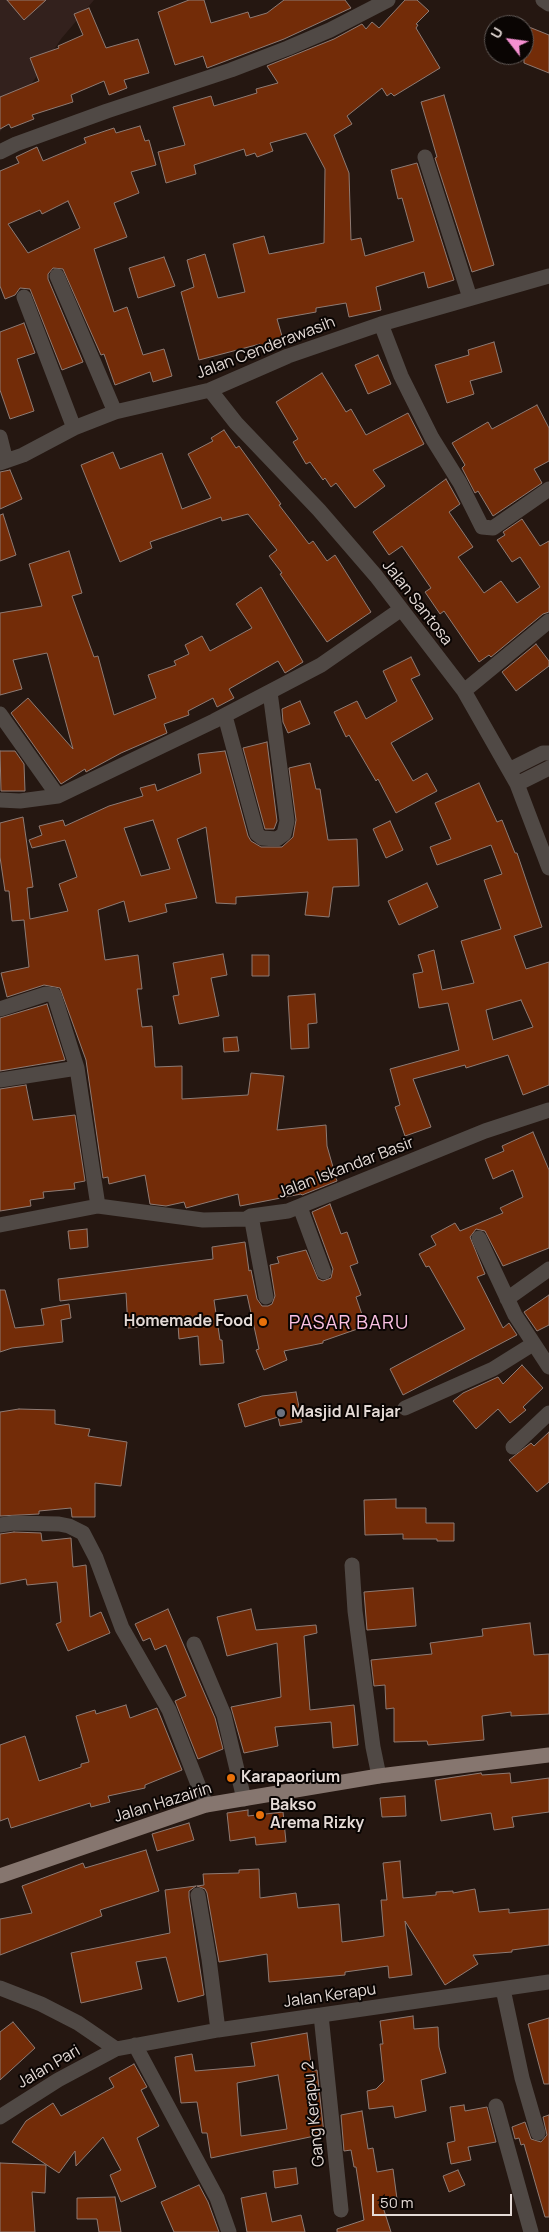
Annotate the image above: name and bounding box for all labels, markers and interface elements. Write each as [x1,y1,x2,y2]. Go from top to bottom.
north arrow [484,15,534,65]
text: U [486,24,507,42]
street label: Jalan Cenderawasih [194,313,338,383]
street label: Jalan Santosa [378,557,456,649]
street label: Jalan Iskandar Basir [275,1133,417,1203]
place label: Homemade Food [124,1312,253,1332]
district label: PASAR BARU [287,1313,411,1335]
marker: Homemade Food [257,1316,269,1328]
place label: Masjid Al Fajar [291,1403,401,1423]
marker: Masjid Al Fajar [275,1407,287,1419]
place label: Karapaorium [241,1768,340,1788]
marker: Karapaorium [225,1772,237,1784]
street label: Jalan Hazairin [112,1779,214,1827]
place label: Bakso Arema Rizky [270,1796,364,1834]
marker: Bakso Arema Rizky [254,1809,266,1821]
street label: Jalan Kerapu [283,1980,377,2012]
street label: Jalan Pari [14,2041,84,2093]
street label: Gang Kerapu 2 [299,2060,329,2168]
scale bar [374,2184,514,2216]
text: 50 m [380,2192,414,2213]

